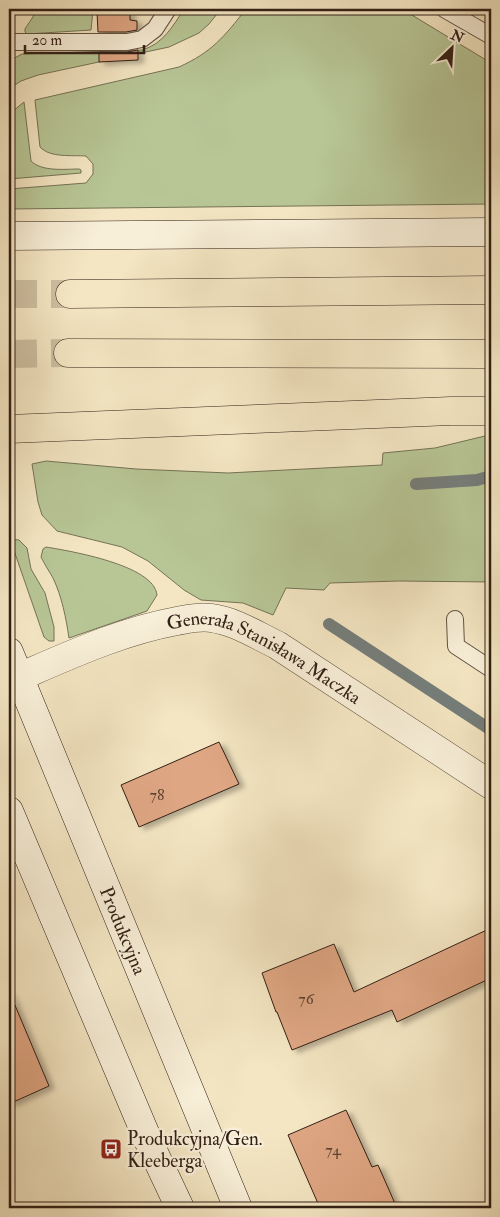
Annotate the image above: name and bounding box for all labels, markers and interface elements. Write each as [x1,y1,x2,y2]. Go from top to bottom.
scale bar [25,22,144,54]
north arrow [428,22,478,72]
text: N [447,26,467,47]
text: 20 m [32,31,62,50]
street label: Generała Stanisława Maczka [165,606,366,710]
house number: 78 [150,785,165,805]
street label: Produkcyjna [94,883,152,979]
house number: 76 [298,989,315,1009]
place label: Produkcyjna/Gen. Kleeberga [127,1127,262,1173]
bus stop icon: Produkcyjna/Gen. Kleeberga [99,1137,123,1161]
house number: 74 [325,1140,342,1160]

